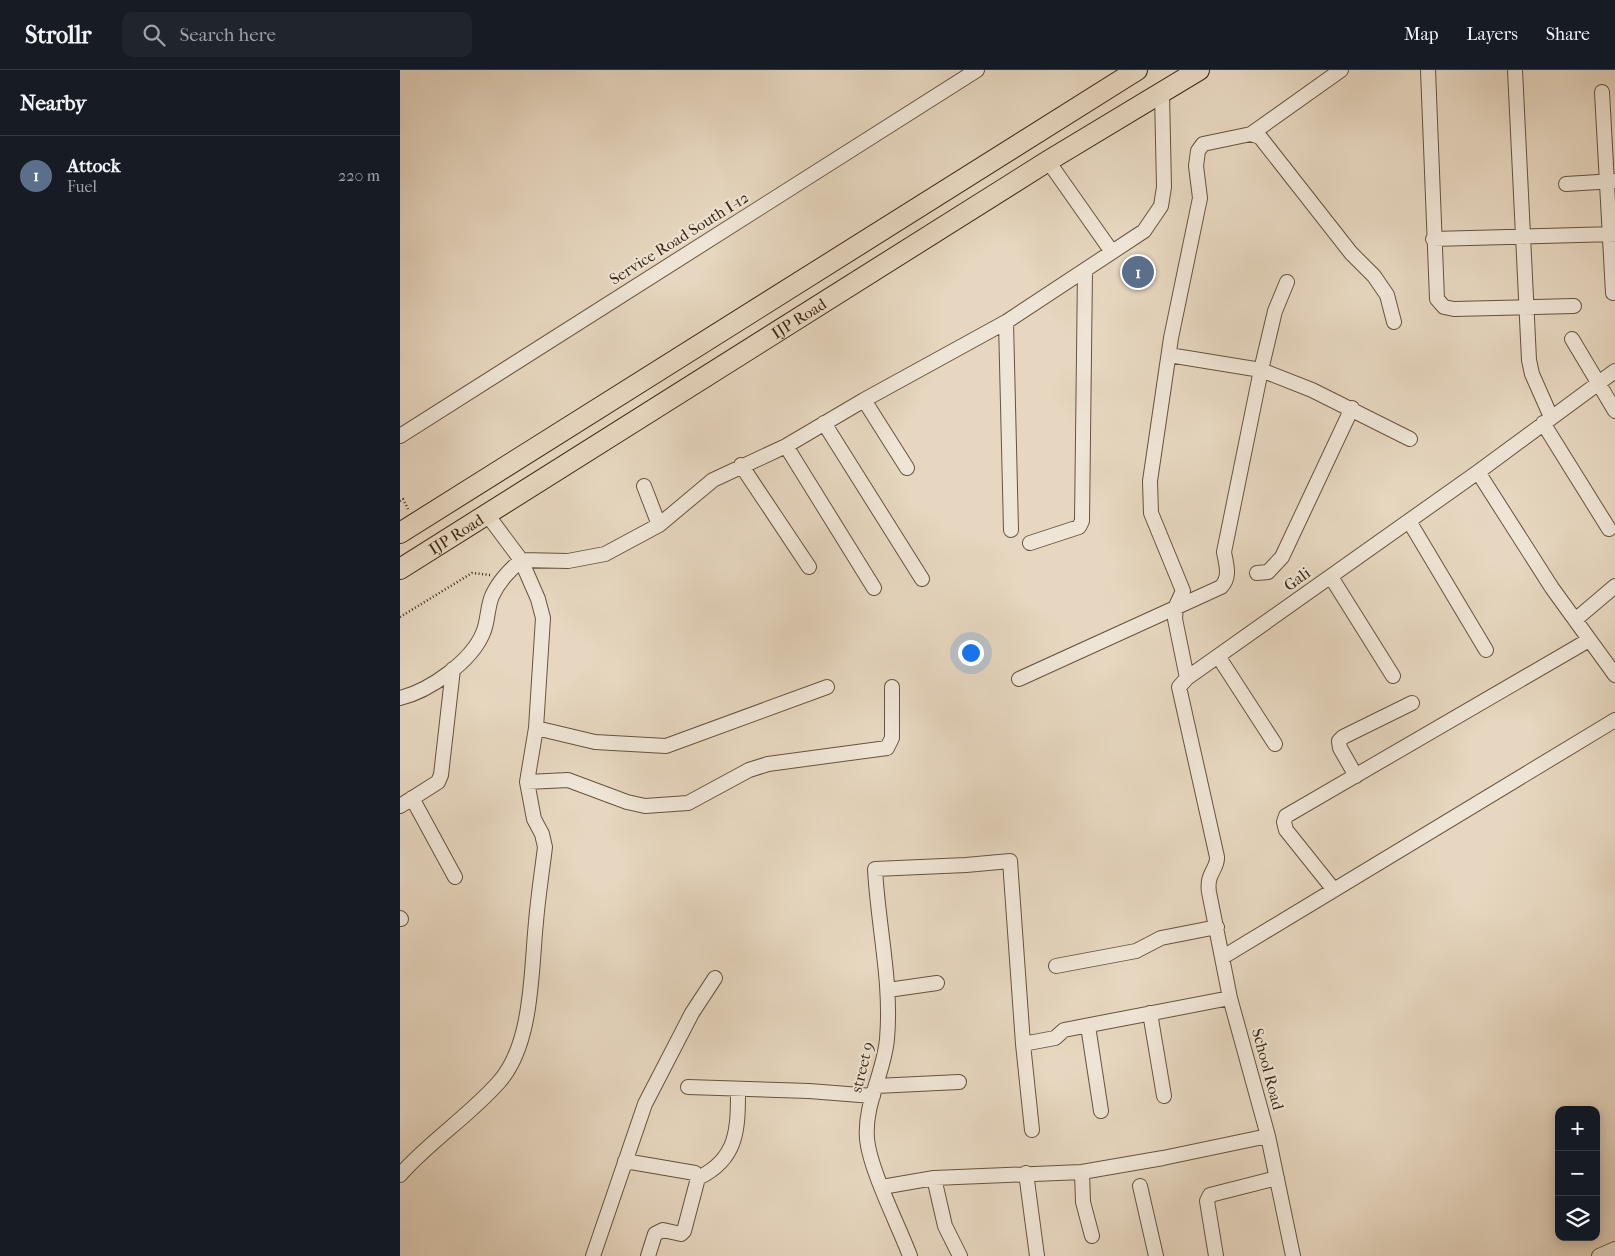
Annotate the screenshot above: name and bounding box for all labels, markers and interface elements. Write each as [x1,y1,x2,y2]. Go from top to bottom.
search box [122,12,472,57]
text: Strollr [25,21,92,49]
icon: search [140,21,168,49]
text: Search here [180,24,276,46]
text: Map [1404,24,1438,45]
text: Layers [1466,24,1518,45]
text: Share [1546,24,1590,45]
text: Nearby [20,91,86,115]
text: Attock [67,155,120,177]
text: 1 [33,166,39,185]
text: 220 m [338,166,380,185]
text: Fuel [67,177,97,196]
street label: Service Road South I-12 [606,187,752,289]
pin: 1 [1122,253,1154,291]
street label: IJP Road [768,294,830,342]
street label: IJP Road [425,509,487,558]
street label: Gali [1280,563,1314,595]
your location [958,640,984,666]
street label: School Road [1248,1026,1288,1112]
street label: street 9 [847,1040,877,1094]
map controls [1555,1106,1600,1241]
button: + [1555,1106,1600,1151]
button: − [1555,1151,1600,1196]
button: layers [1555,1196,1600,1241]

